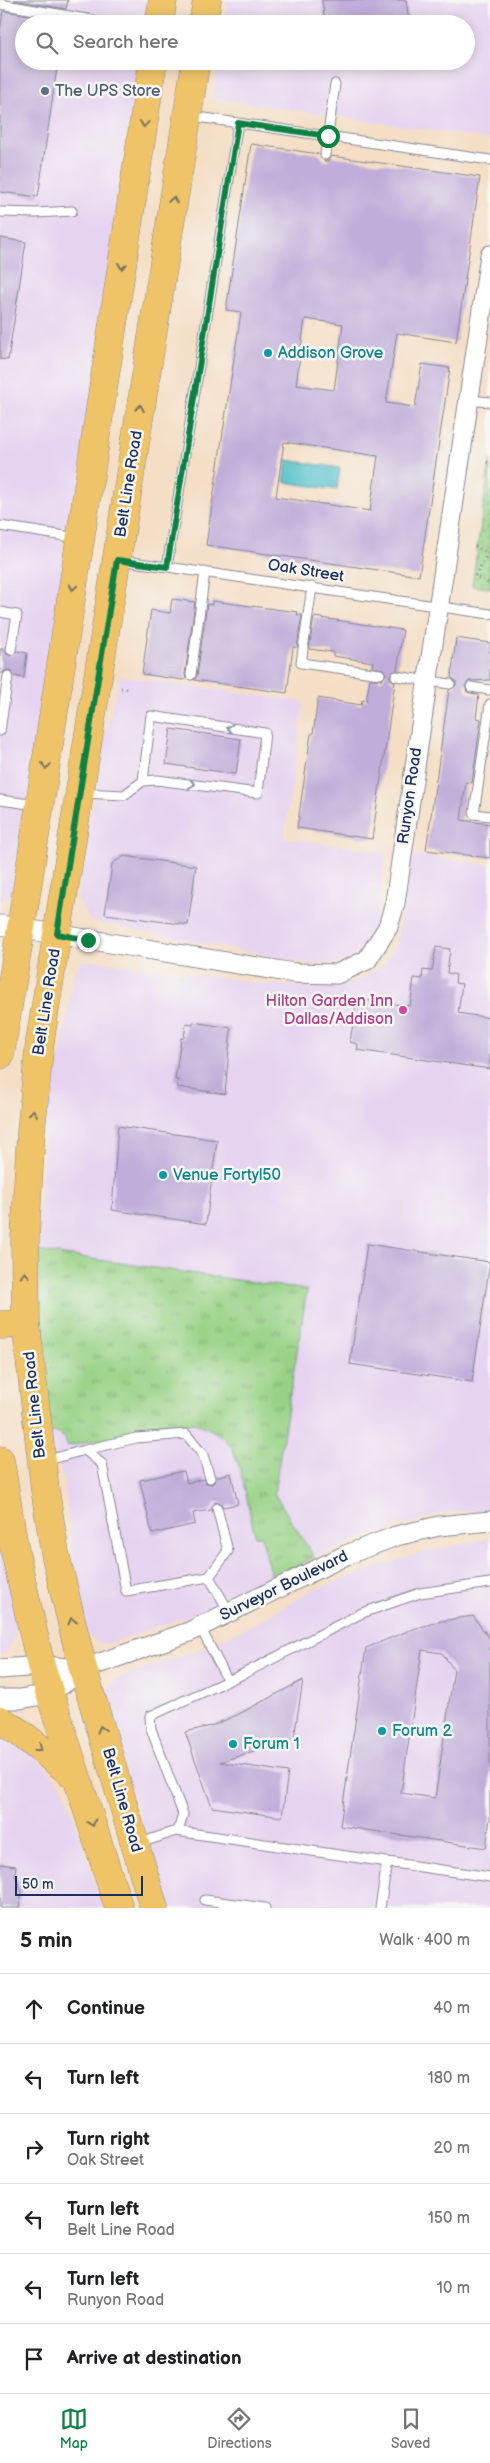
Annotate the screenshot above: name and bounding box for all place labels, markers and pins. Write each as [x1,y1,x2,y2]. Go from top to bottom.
place label: The UPS Store [55,82,161,101]
marker: The UPS Store [39,85,51,97]
place label: Addison Grove [278,344,384,363]
marker: Addison Grove [262,347,274,359]
place label: Hilton Garden Inn Dallas/Addison [266,992,393,1029]
marker: Hilton Garden Inn Dallas/Addison [397,1004,409,1016]
place label: Venue Forty|50 [173,1166,281,1185]
marker: Venue Forty|50 [157,1169,169,1181]
place label: Forum 2 [392,1722,452,1741]
marker: Forum 2 [376,1725,388,1737]
place label: Forum 1 [243,1735,300,1754]
marker: Forum 1 [227,1738,239,1750]

